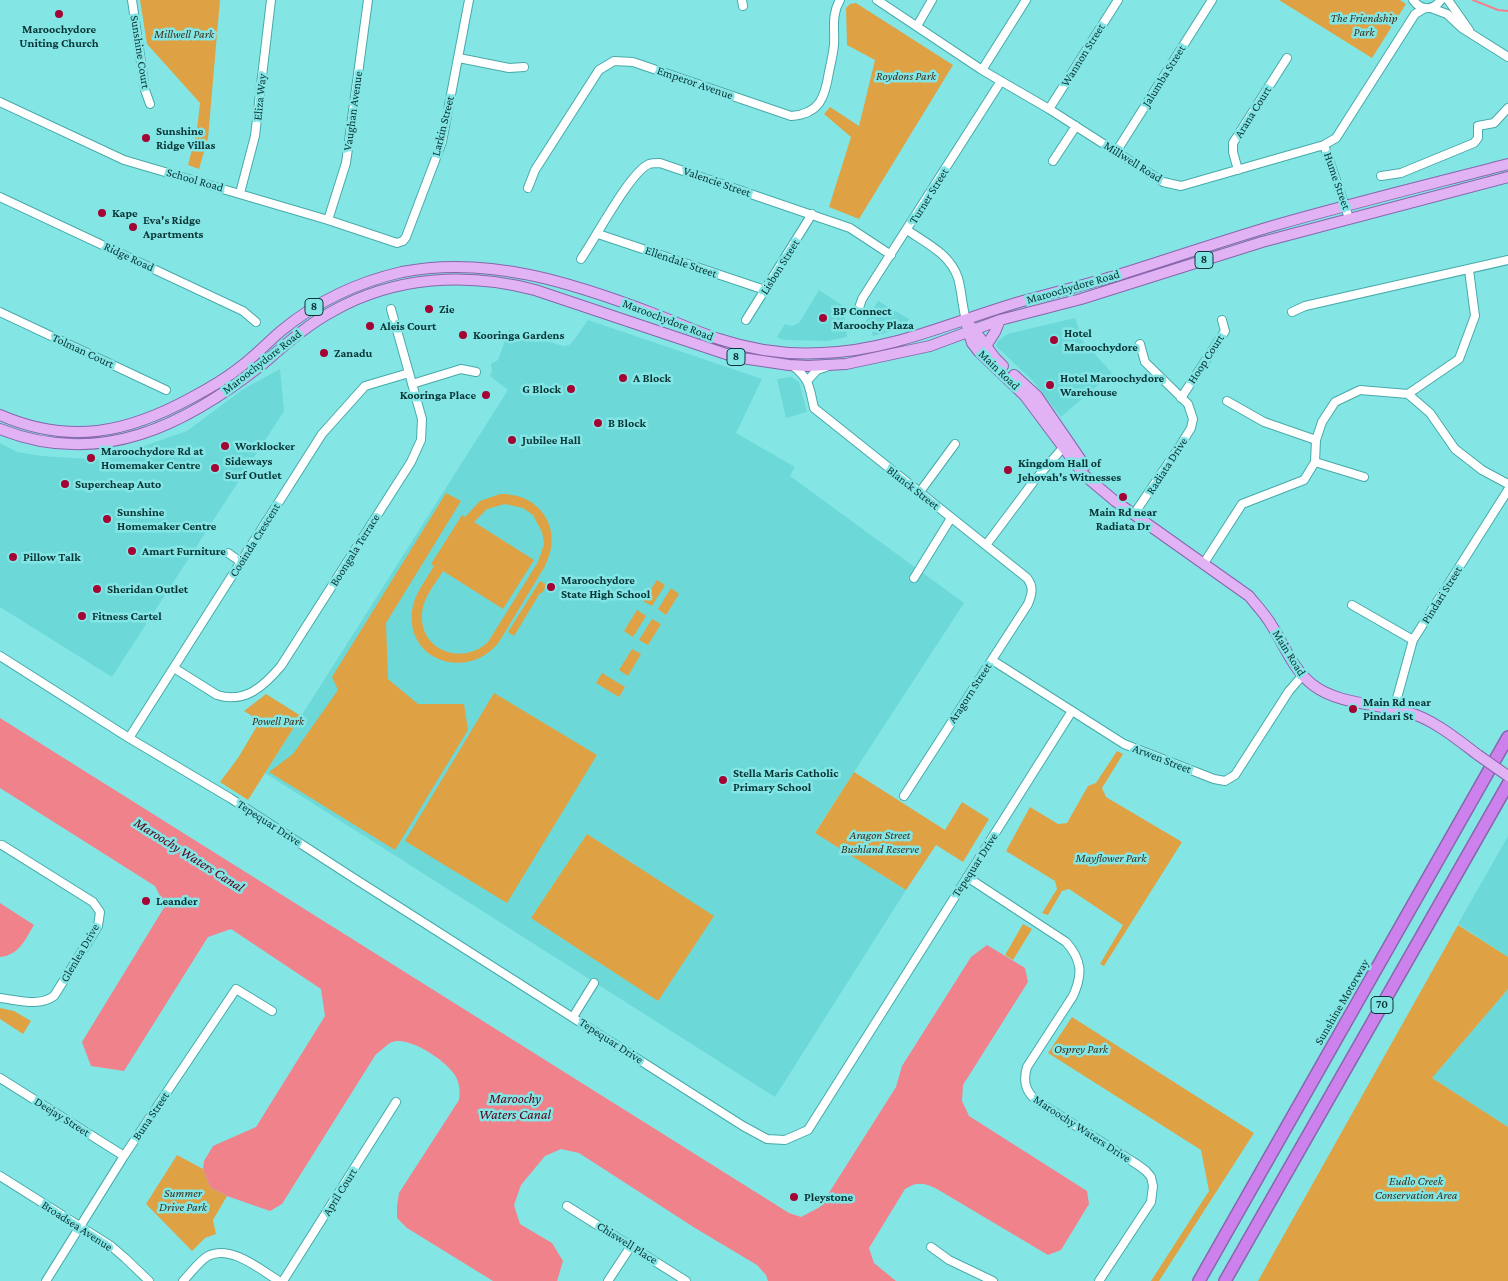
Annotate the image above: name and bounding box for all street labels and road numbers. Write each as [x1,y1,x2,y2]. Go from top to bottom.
street label: Sunshine Court [127,14,153,90]
street label: Wannon Street [1058,21,1108,89]
street label: Jalumba Street [1139,42,1189,110]
street label: Emperor Avenue [655,63,735,103]
street label: Vaughan Avenue [340,70,366,152]
street label: Eliza Way [250,73,270,121]
street label: Arana Court [1231,83,1275,141]
street label: Larkin Street [429,94,457,158]
street label: Millwell Road [1101,138,1165,186]
street label: Hume Street [1321,151,1353,211]
street label: Valencie Street [681,164,753,200]
street label: School Road [165,165,225,195]
street label: Turner Street [906,165,952,227]
street label: Lisbon Street [757,237,803,297]
street label: Ridge Road [102,239,156,275]
street label: Ellendale Street [643,243,719,281]
road number: 8 [1195,252,1213,268]
street label: Maroochydore Road [1025,267,1121,307]
street label: Maroochydore Road [620,296,716,344]
road number: 8 [305,298,323,316]
street label: Maroochydore Road [220,327,304,397]
street label: Tolman Court [50,330,116,372]
street label: Hoop Court [1185,332,1227,386]
street label: Main Road [975,347,1023,393]
road number: 8 [727,348,745,366]
street label: Radiata Drive [1143,435,1191,497]
street label: Blanck Street [884,463,942,513]
street label: Cooinda Crescent [227,500,283,580]
street label: Boongala Terrace [327,511,383,589]
street label: Pindari Street [1419,564,1465,626]
street label: Main Road [1269,627,1309,679]
street label: Aragorn Street [945,660,995,726]
street label: Arwen Street [1131,741,1193,777]
street label: Tepequar Drive [234,797,304,849]
street label: Tepequar Drive [949,830,1001,900]
street label: Glenlea Drive [58,921,102,985]
street label: Sunshine Motorway [1312,957,1372,1047]
road number: 70 [1371,996,1393,1014]
street label: Tepequar Drive [576,1015,646,1067]
street label: Buna Street [130,1089,172,1143]
street label: Maroochy Waters Drive [1031,1092,1133,1166]
street label: Deejay Street [32,1094,92,1140]
street label: April Court [320,1166,360,1218]
street label: Broadsea Avenue [39,1198,115,1254]
street label: Chiswell Place [594,1219,660,1267]

